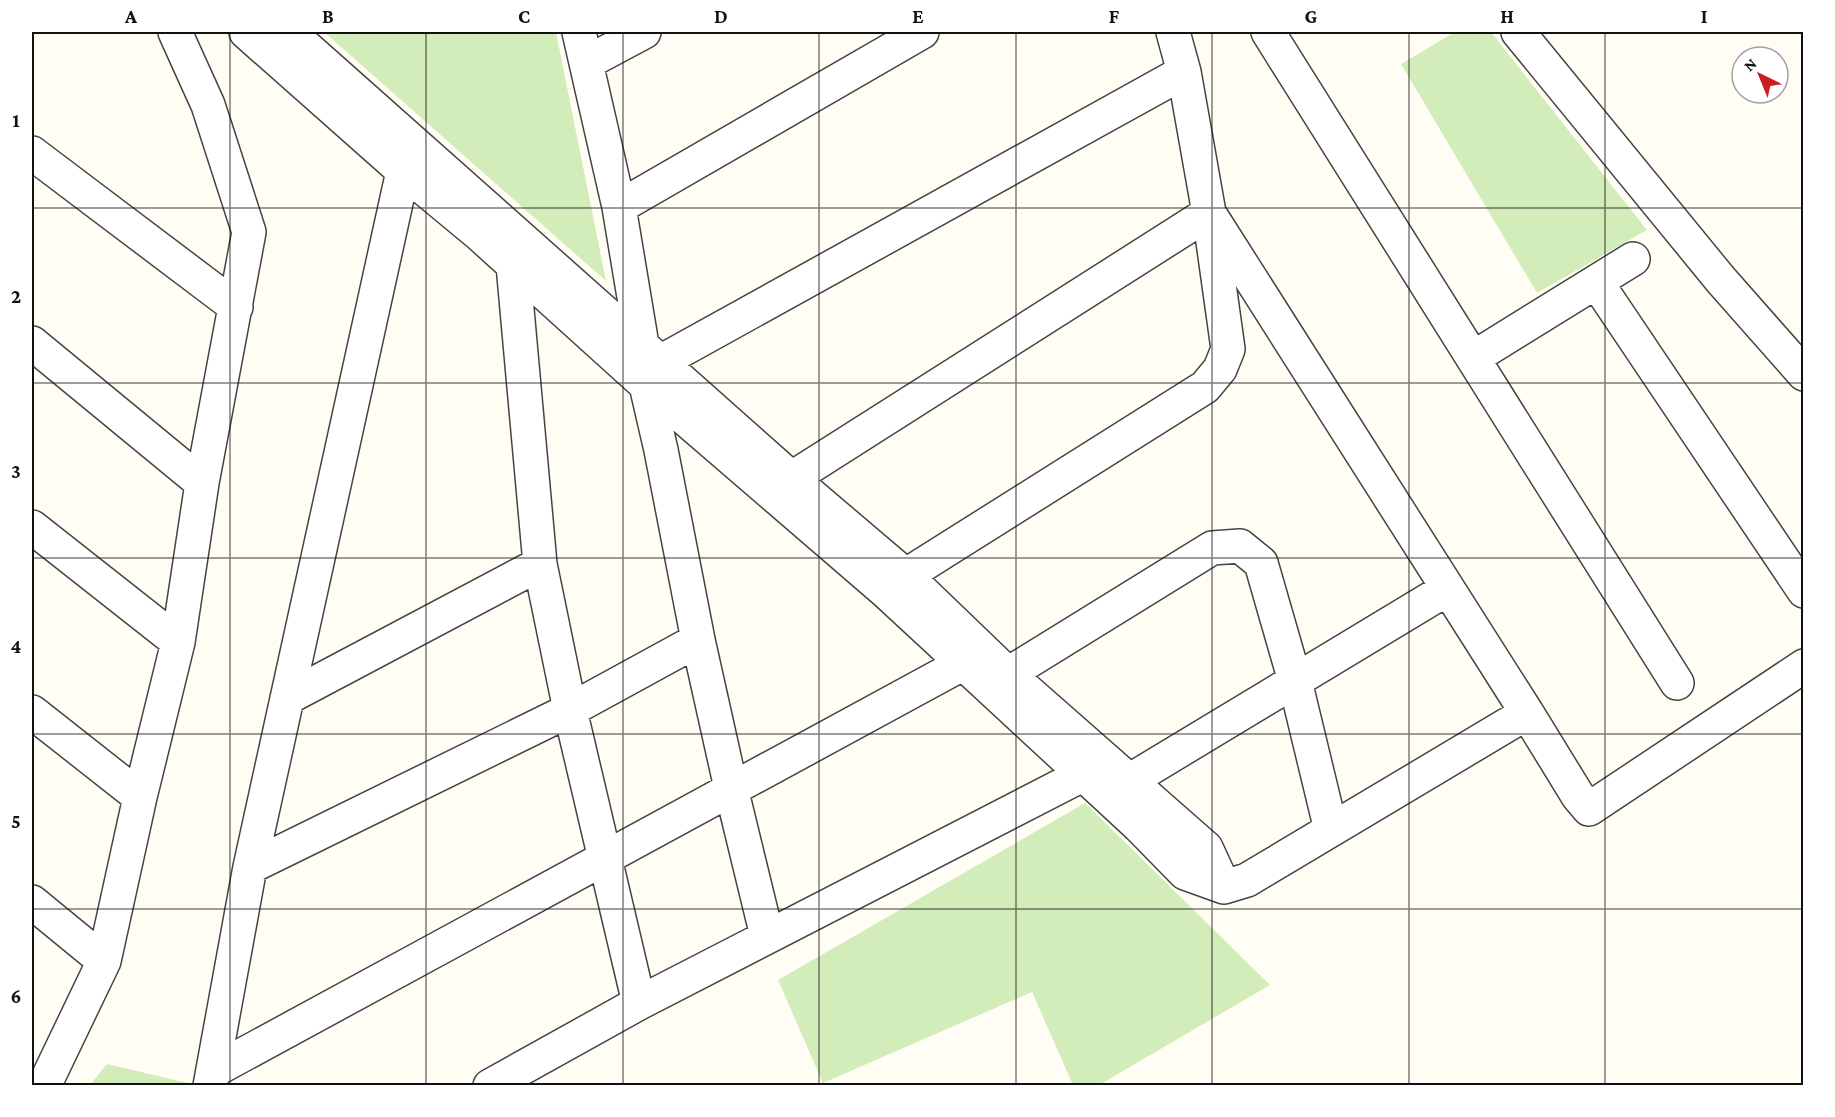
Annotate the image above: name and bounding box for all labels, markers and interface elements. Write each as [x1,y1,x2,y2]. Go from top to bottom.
text: A [124,5,138,27]
text: B [322,5,334,27]
text: C [518,5,530,27]
text: D [714,5,728,27]
text: E [912,5,924,27]
text: F [1109,5,1120,27]
text: G [1305,5,1318,27]
text: H [1500,5,1514,27]
text: I [1701,5,1708,27]
north arrow [1730,45,1790,105]
text: N [1740,54,1760,74]
text: 1 [12,109,20,131]
text: 2 [11,285,21,307]
text: 3 [11,460,21,482]
text: 4 [11,635,22,657]
text: 5 [11,810,21,832]
text: 6 [11,985,21,1007]

